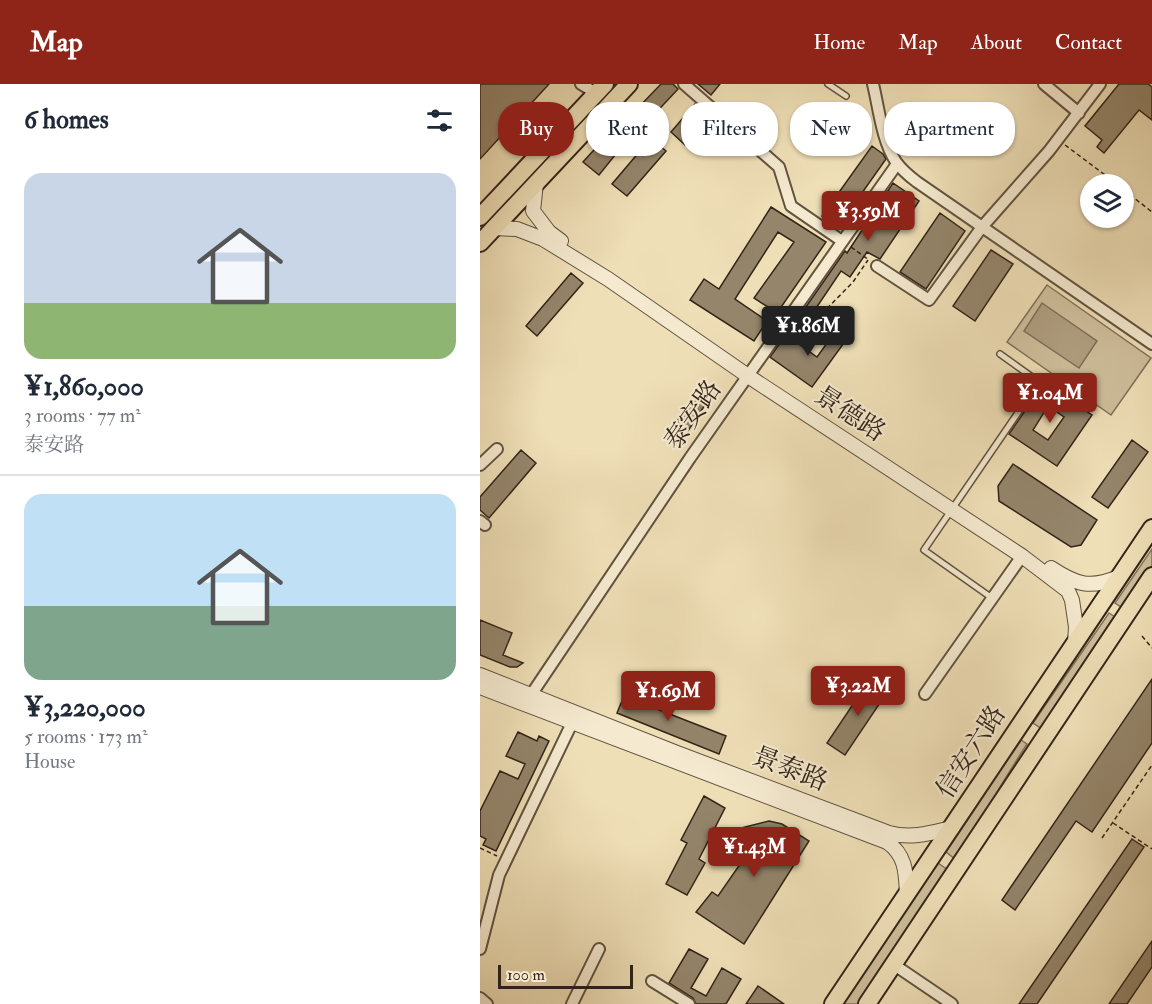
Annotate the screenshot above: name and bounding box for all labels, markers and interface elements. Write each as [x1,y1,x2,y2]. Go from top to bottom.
text: Map [30,25,83,60]
text: Home [813,29,865,56]
text: Map [898,29,938,56]
text: About [971,29,1022,56]
text: Contact [1055,29,1122,56]
chip: Buy [498,102,574,156]
chip: Rent [586,102,669,156]
chip: Filters [681,102,778,156]
chip: New [790,102,872,156]
chip: Apartment [884,102,1015,156]
text: 6 homes [24,104,109,136]
icon: filters [423,104,456,137]
map controls [1080,174,1134,228]
button: layers [1080,174,1134,228]
pin: ¥3.59M [819,191,917,242]
text: ¥3.59M [836,198,900,223]
icon: home [186,212,294,320]
pin: ¥1.86M [759,306,857,357]
text: ¥1.86M [776,313,840,338]
text: ¥1,860,000 [24,371,144,403]
pin: ¥1.04M [1001,373,1099,424]
street label: 泰安路 [658,374,728,456]
street label: 景德路 [809,379,891,449]
text: ¥1.04M [1017,380,1083,405]
text: 3 rooms · 77 m² [24,403,141,428]
text: 泰安路 [24,432,84,457]
icon: home [186,533,294,641]
pin: ¥3.22M [809,666,907,717]
pin: ¥1.69M [619,671,717,722]
text: ¥3.22M [825,673,891,698]
text: ¥1.69M [635,678,701,703]
text: ¥3,220,000 [24,692,146,724]
street label: 信安六路 [929,700,1013,804]
text: 5 rooms · 173 m² [24,724,148,749]
street label: 景泰路 [748,740,832,798]
text: House [24,749,75,774]
pin: ¥1.43M [705,827,803,878]
text: ¥1.43M [722,834,786,859]
scale bar [498,962,633,990]
text: 100 m [507,965,545,985]

